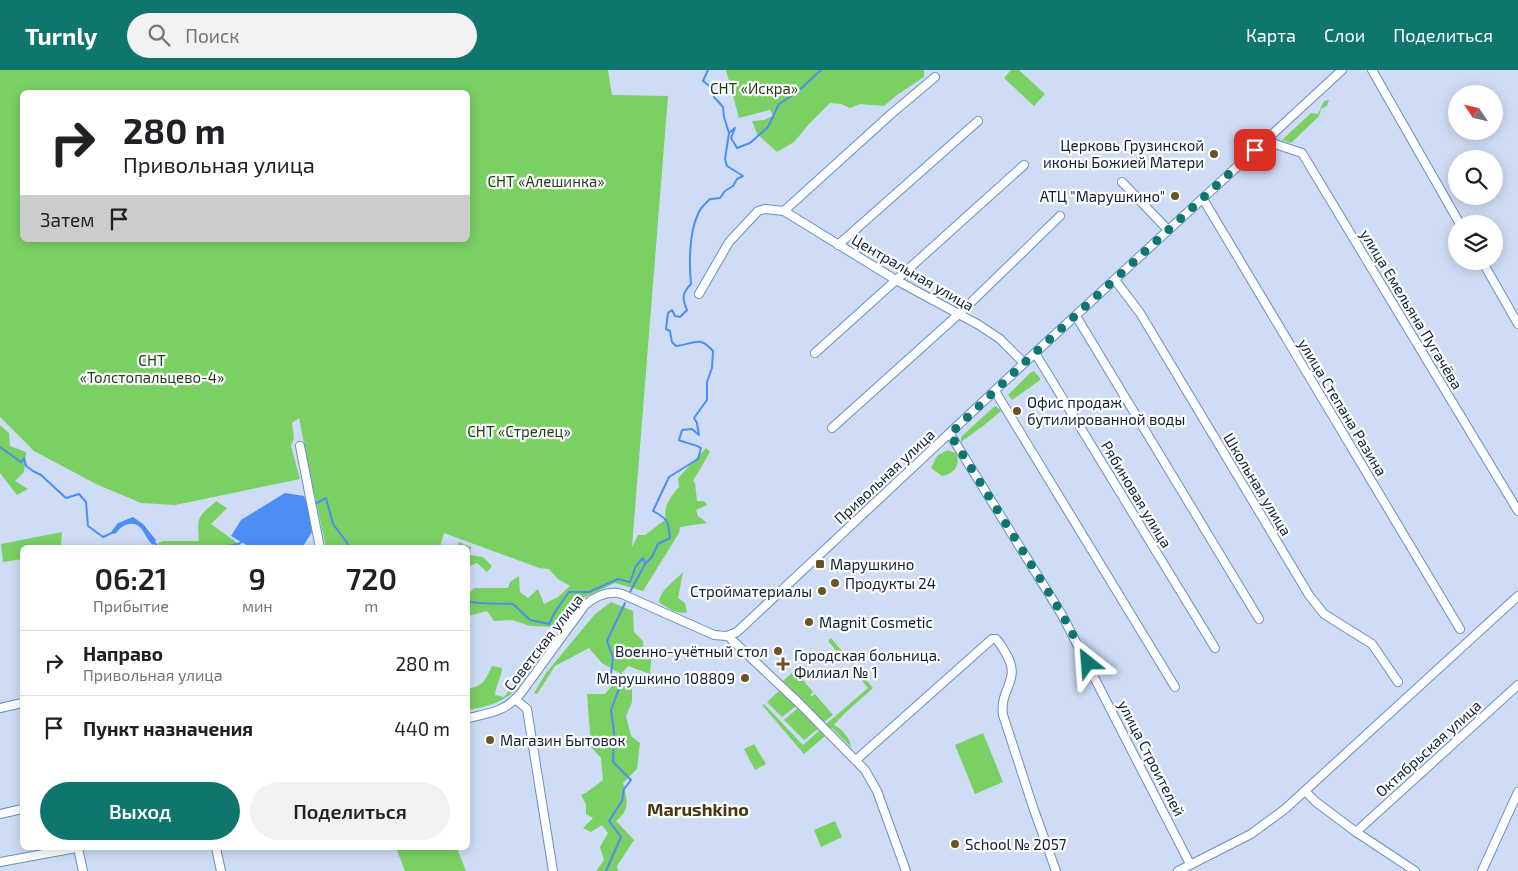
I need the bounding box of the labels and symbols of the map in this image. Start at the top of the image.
park label: СНТ «Искра» [710,79,798,97]
north arrow [1448,85,1502,140]
pin [1234,129,1276,171]
place label: Церковь Грузинской иконы Божией Матери [1043,136,1204,171]
marker: Церковь Грузинской иконы Божией Матери [1208,148,1220,160]
park label: СНТ «Алешинка» [488,172,605,190]
place label: АТЦ "Марушкино" [1040,187,1165,206]
marker: АТЦ "Марушкино" [1169,190,1181,202]
street label: улица Емельяна Пугачёва [1356,226,1467,393]
street label: Центральная улица [848,230,977,315]
street label: улица Степана Разина [1294,335,1391,479]
park label: СНТ «Толстопальцево-4» [80,351,224,386]
place label: Офис продаж бутилированной воды [1027,393,1185,429]
marker: Офис продаж бутилированной воды [1011,405,1023,417]
park label: СНТ «Стрелец» [467,422,571,440]
street label: Привольная улица [830,425,939,528]
street label: Школьная улица [1219,429,1296,539]
street label: Рябиновая улица [1097,437,1176,551]
place label: Марушкино [830,555,914,574]
marker: Марушкино [814,558,826,570]
place label: Продукты 24 [845,574,936,593]
marker: Продукты 24 [829,577,841,589]
place label: Стройматериалы [690,582,812,600]
marker: Стройматериалы [816,585,828,597]
street label: Советская улица [500,590,587,694]
place label: Magnit Cosmetic [819,613,933,631]
marker: Magnit Cosmetic [803,616,815,628]
position arrow [1061,636,1113,688]
place label: Военно-учётный стол [615,642,768,661]
marker: Военно-учётный стол [772,645,784,657]
place label: Городская больница. Филиал № 1 [794,646,940,681]
marker: Городская больница. Филиал № 1 [776,657,790,671]
place label: Марушкино 108809 [596,669,735,688]
marker: Марушкино 108809 [739,672,751,684]
street label: Октябрьская улица [1372,696,1485,801]
street label: улица Строителей [1114,697,1189,820]
place label: Магазин Бытовок [500,731,625,749]
marker: Магазин Бытовок [484,734,496,746]
district label: Marushkino [647,798,749,820]
place label: School № 2057 [965,835,1067,853]
marker: School № 2057 [949,838,961,850]

